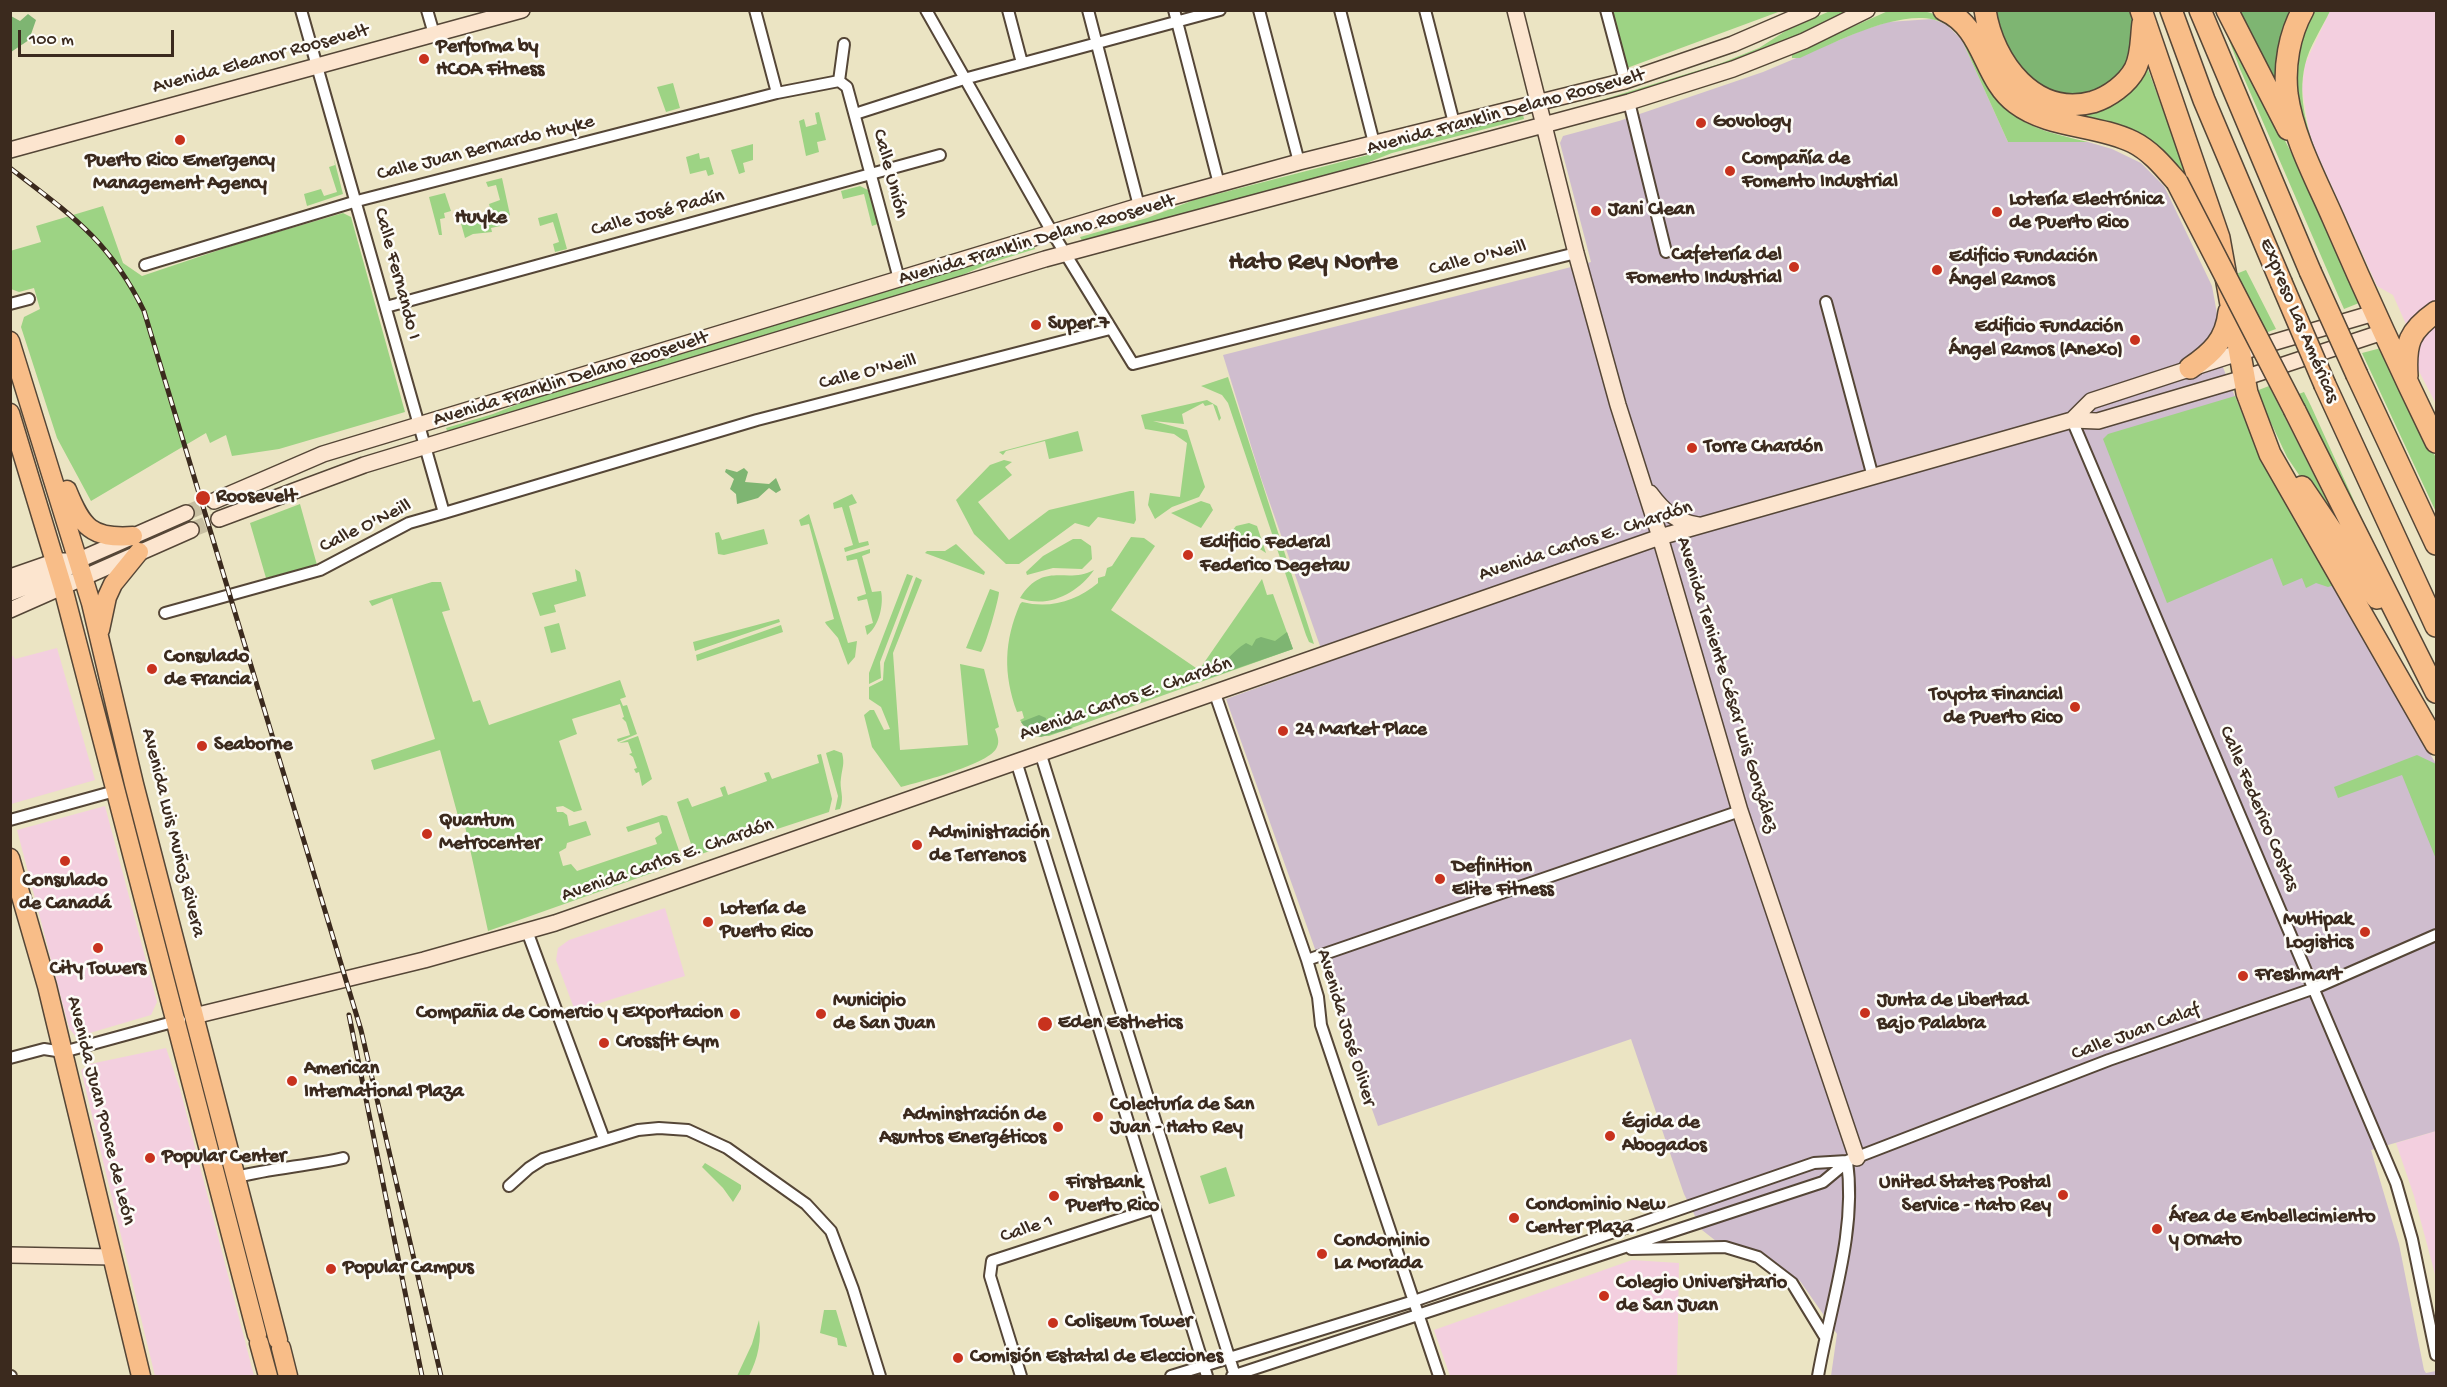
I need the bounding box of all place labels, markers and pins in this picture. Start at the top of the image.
place label: Performa by HCOA Fitness [436,36,544,83]
marker: Performa by HCOA Fitness [417,52,431,66]
place label: Govology [1713,111,1791,135]
marker: Govology [1694,116,1708,130]
marker: Puerto Rico Emergency Management Agency [173,133,187,147]
place label: Compañía de Fomento Industrial [1742,148,1898,195]
place label: Puerto Rico Emergency Management Agency [85,150,275,197]
marker: Compañía de Fomento Industrial [1723,164,1737,178]
place label: Lotería Electrónica de Puerto Rico [2009,189,2164,236]
place label: Jani Clean [1608,199,1694,223]
marker: Jani Clean [1589,204,1603,218]
marker: Lotería Electrónica de Puerto Rico [1990,205,2004,219]
place label: Cafetería del Fomento Industrial [1626,244,1782,291]
place label: Edificio Fundación Ángel Ramos [1949,246,2097,293]
marker: Cafetería del Fomento Industrial [1787,260,1801,274]
marker: Edificio Fundación Ángel Ramos [1930,263,1944,277]
place label: Super 7 [1048,313,1109,337]
place label: Edificio Fundación Ángel Ramos (Anexo) [1949,316,2123,363]
marker: Super 7 [1029,318,1043,332]
marker: Edificio Fundación Ángel Ramos (Anexo) [2128,333,2142,347]
place label: Torre Chardón [1704,436,1823,460]
marker: Torre Chardón [1685,441,1699,455]
place label: Roosevelt [216,486,297,510]
marker: Roosevelt [194,489,212,507]
place label: Edificio Federal Federico Degetau [1200,532,1350,579]
marker: Edificio Federal Federico Degetau [1181,548,1195,562]
place label: Consulado de Francia [164,646,251,693]
marker: Consulado de Francia [145,662,159,676]
place label: Toyota Financial de Puerto Rico [1929,684,2063,731]
marker: Toyota Financial de Puerto Rico [2068,700,2082,714]
place label: 24 Market Place [1295,719,1427,743]
marker: 24 Market Place [1276,724,1290,738]
place label: Seaborne [214,734,293,758]
marker: Seaborne [195,739,209,753]
place label: Quantum Metrocenter [439,810,541,857]
place label: Administración de Terrenos [929,822,1050,869]
marker: Quantum Metrocenter [420,827,434,841]
marker: Administración de Terrenos [910,838,924,852]
marker: Consulado de Canadá [58,854,72,868]
place label: Definition Elite Fitness [1452,856,1554,903]
place label: Consulado de Canadá [19,870,111,917]
marker: Definition Elite Fitness [1433,872,1447,886]
place label: Lotería de Puerto Rico [720,898,813,945]
place label: Multipak Logistics [2283,909,2353,956]
marker: Lotería de Puerto Rico [701,915,715,929]
marker: Multipak Logistics [2358,925,2372,939]
marker: City Towers [91,941,105,955]
place label: City Towers [50,958,146,982]
place label: Freshmart [2255,964,2341,988]
marker: Freshmart [2236,969,2250,983]
place label: Municipio de San Juan [833,990,935,1037]
place label: Junta de Libertad Bajo Palabra [1877,990,2028,1037]
place label: Compañia de Comercio y Exportacion [416,1002,723,1026]
marker: Junta de Libertad Bajo Palabra [1858,1006,1872,1020]
marker: Compañia de Comercio y Exportacion [728,1007,742,1021]
marker: Municipio de San Juan [814,1007,828,1021]
place label: Eden Esthetics [1058,1012,1182,1036]
marker: Eden Esthetics [1036,1015,1054,1033]
place label: Crossfit Gym [616,1031,719,1055]
marker: Crossfit Gym [597,1036,611,1050]
place label: American International Plaza [304,1058,464,1105]
marker: American International Plaza [285,1074,299,1088]
place label: Colecturía de San Juan - Hato Rey [1110,1094,1254,1141]
place label: Adminstración de Asuntos Energéticos [879,1104,1046,1151]
marker: Colecturía de San Juan - Hato Rey [1091,1110,1105,1124]
place label: Égida de Abogados [1622,1112,1707,1159]
marker: Adminstración de Asuntos Energéticos [1051,1120,1065,1134]
marker: Égida de Abogados [1603,1129,1617,1143]
place label: Popular Center [162,1146,286,1170]
marker: Popular Center [143,1151,157,1165]
place label: FirstBank Puerto Rico [1066,1172,1159,1219]
place label: United States Postal Service - Hato Rey [1879,1172,2051,1219]
marker: United States Postal Service - Hato Rey [2056,1188,2070,1202]
marker: FirstBank Puerto Rico [1047,1189,1061,1203]
place label: Condominio New Center Plaza [1526,1194,1665,1241]
place label: Área de Embellecimiento y Ornato [2169,1206,2376,1253]
marker: Condominio New Center Plaza [1507,1211,1521,1225]
marker: Área de Embellecimiento y Ornato [2150,1222,2164,1236]
place label: Condominio La Morada [1334,1230,1430,1277]
marker: Condominio La Morada [1315,1247,1329,1261]
place label: Popular Campus [343,1257,474,1281]
marker: Popular Campus [324,1262,338,1276]
place label: Colegio Universitario de San Juan [1616,1272,1787,1319]
marker: Colegio Universitario de San Juan [1597,1289,1611,1303]
place label: Coliseum Tower [1065,1311,1192,1335]
marker: Coliseum Tower [1046,1316,1060,1330]
place label: Comisión Estatal de Elecciones [970,1346,1223,1370]
marker: Comisión Estatal de Elecciones [951,1351,965,1365]

